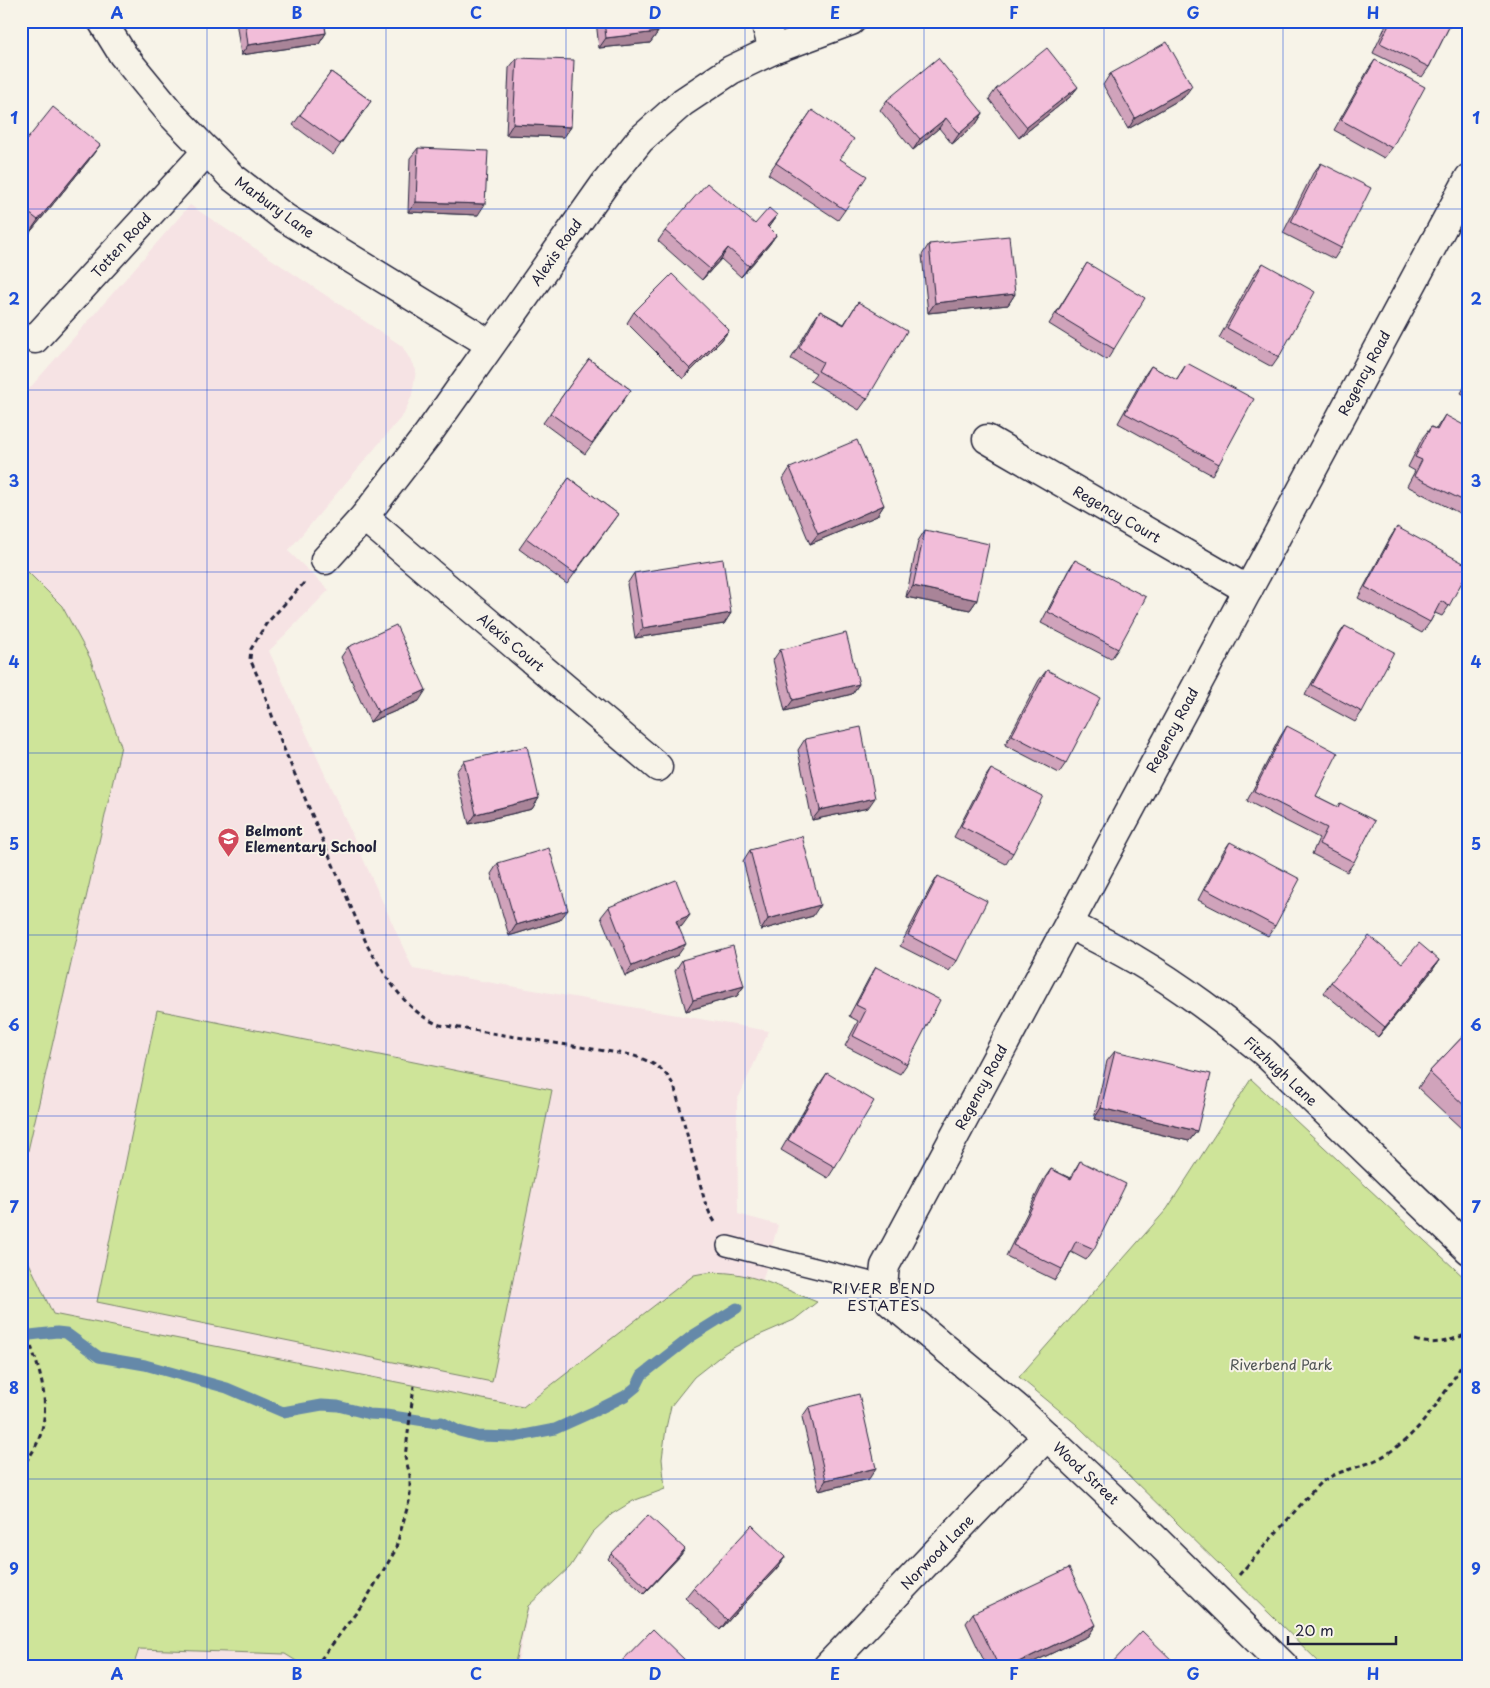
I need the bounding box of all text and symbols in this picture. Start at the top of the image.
text: A [111,0,124,24]
text: B [292,0,303,24]
text: C [470,0,482,24]
text: D [649,0,661,24]
text: E [830,0,840,24]
text: F [1009,0,1019,24]
text: G [1186,0,1200,24]
text: H [1367,0,1379,24]
text: 1 [10,105,18,129]
text: 1 [1472,105,1480,129]
street label: Marbury Lane [231,171,319,243]
street label: Totten Road [86,208,156,282]
street label: Alexis Road [525,214,587,290]
text: 2 [8,286,20,310]
text: 2 [1470,286,1482,310]
street label: Regency Road [1333,327,1395,419]
text: 3 [9,468,19,492]
text: 3 [1471,468,1481,492]
street label: Regency Court [1069,480,1165,548]
street label: Alexis Court [473,608,549,676]
text: 4 [9,649,20,673]
text: 4 [1471,649,1482,673]
street label: Regency Road [1141,684,1203,776]
place label: Belmont Elementary School [245,820,377,857]
school or university icon: Belmont Elementary School [217,826,241,857]
text: 5 [9,831,19,855]
text: 5 [1471,831,1481,855]
text: 6 [8,1012,20,1036]
text: 6 [1470,1012,1482,1036]
street label: Fitzhugh Lane [1240,1031,1323,1111]
street label: Regency Road [950,1041,1012,1133]
text: 7 [9,1194,19,1218]
text: 7 [1471,1194,1481,1218]
district label: RIVER BEND ESTATES [832,1276,936,1316]
park label: Riverbend Park [1230,1354,1333,1375]
text: 8 [9,1375,19,1399]
text: 8 [1471,1375,1481,1399]
street label: Wood Street [1048,1437,1124,1509]
street label: Norwood Lane [896,1510,978,1594]
text: 9 [9,1556,19,1580]
text: 9 [1471,1556,1481,1580]
scale bar [1288,1613,1395,1645]
text: 20 m [1295,1618,1334,1641]
text: A [111,1661,124,1685]
text: B [292,1661,303,1685]
text: C [470,1661,482,1685]
text: D [649,1661,661,1685]
text: E [830,1661,840,1685]
text: F [1009,1661,1019,1685]
text: G [1186,1661,1200,1685]
text: H [1367,1661,1379,1685]

